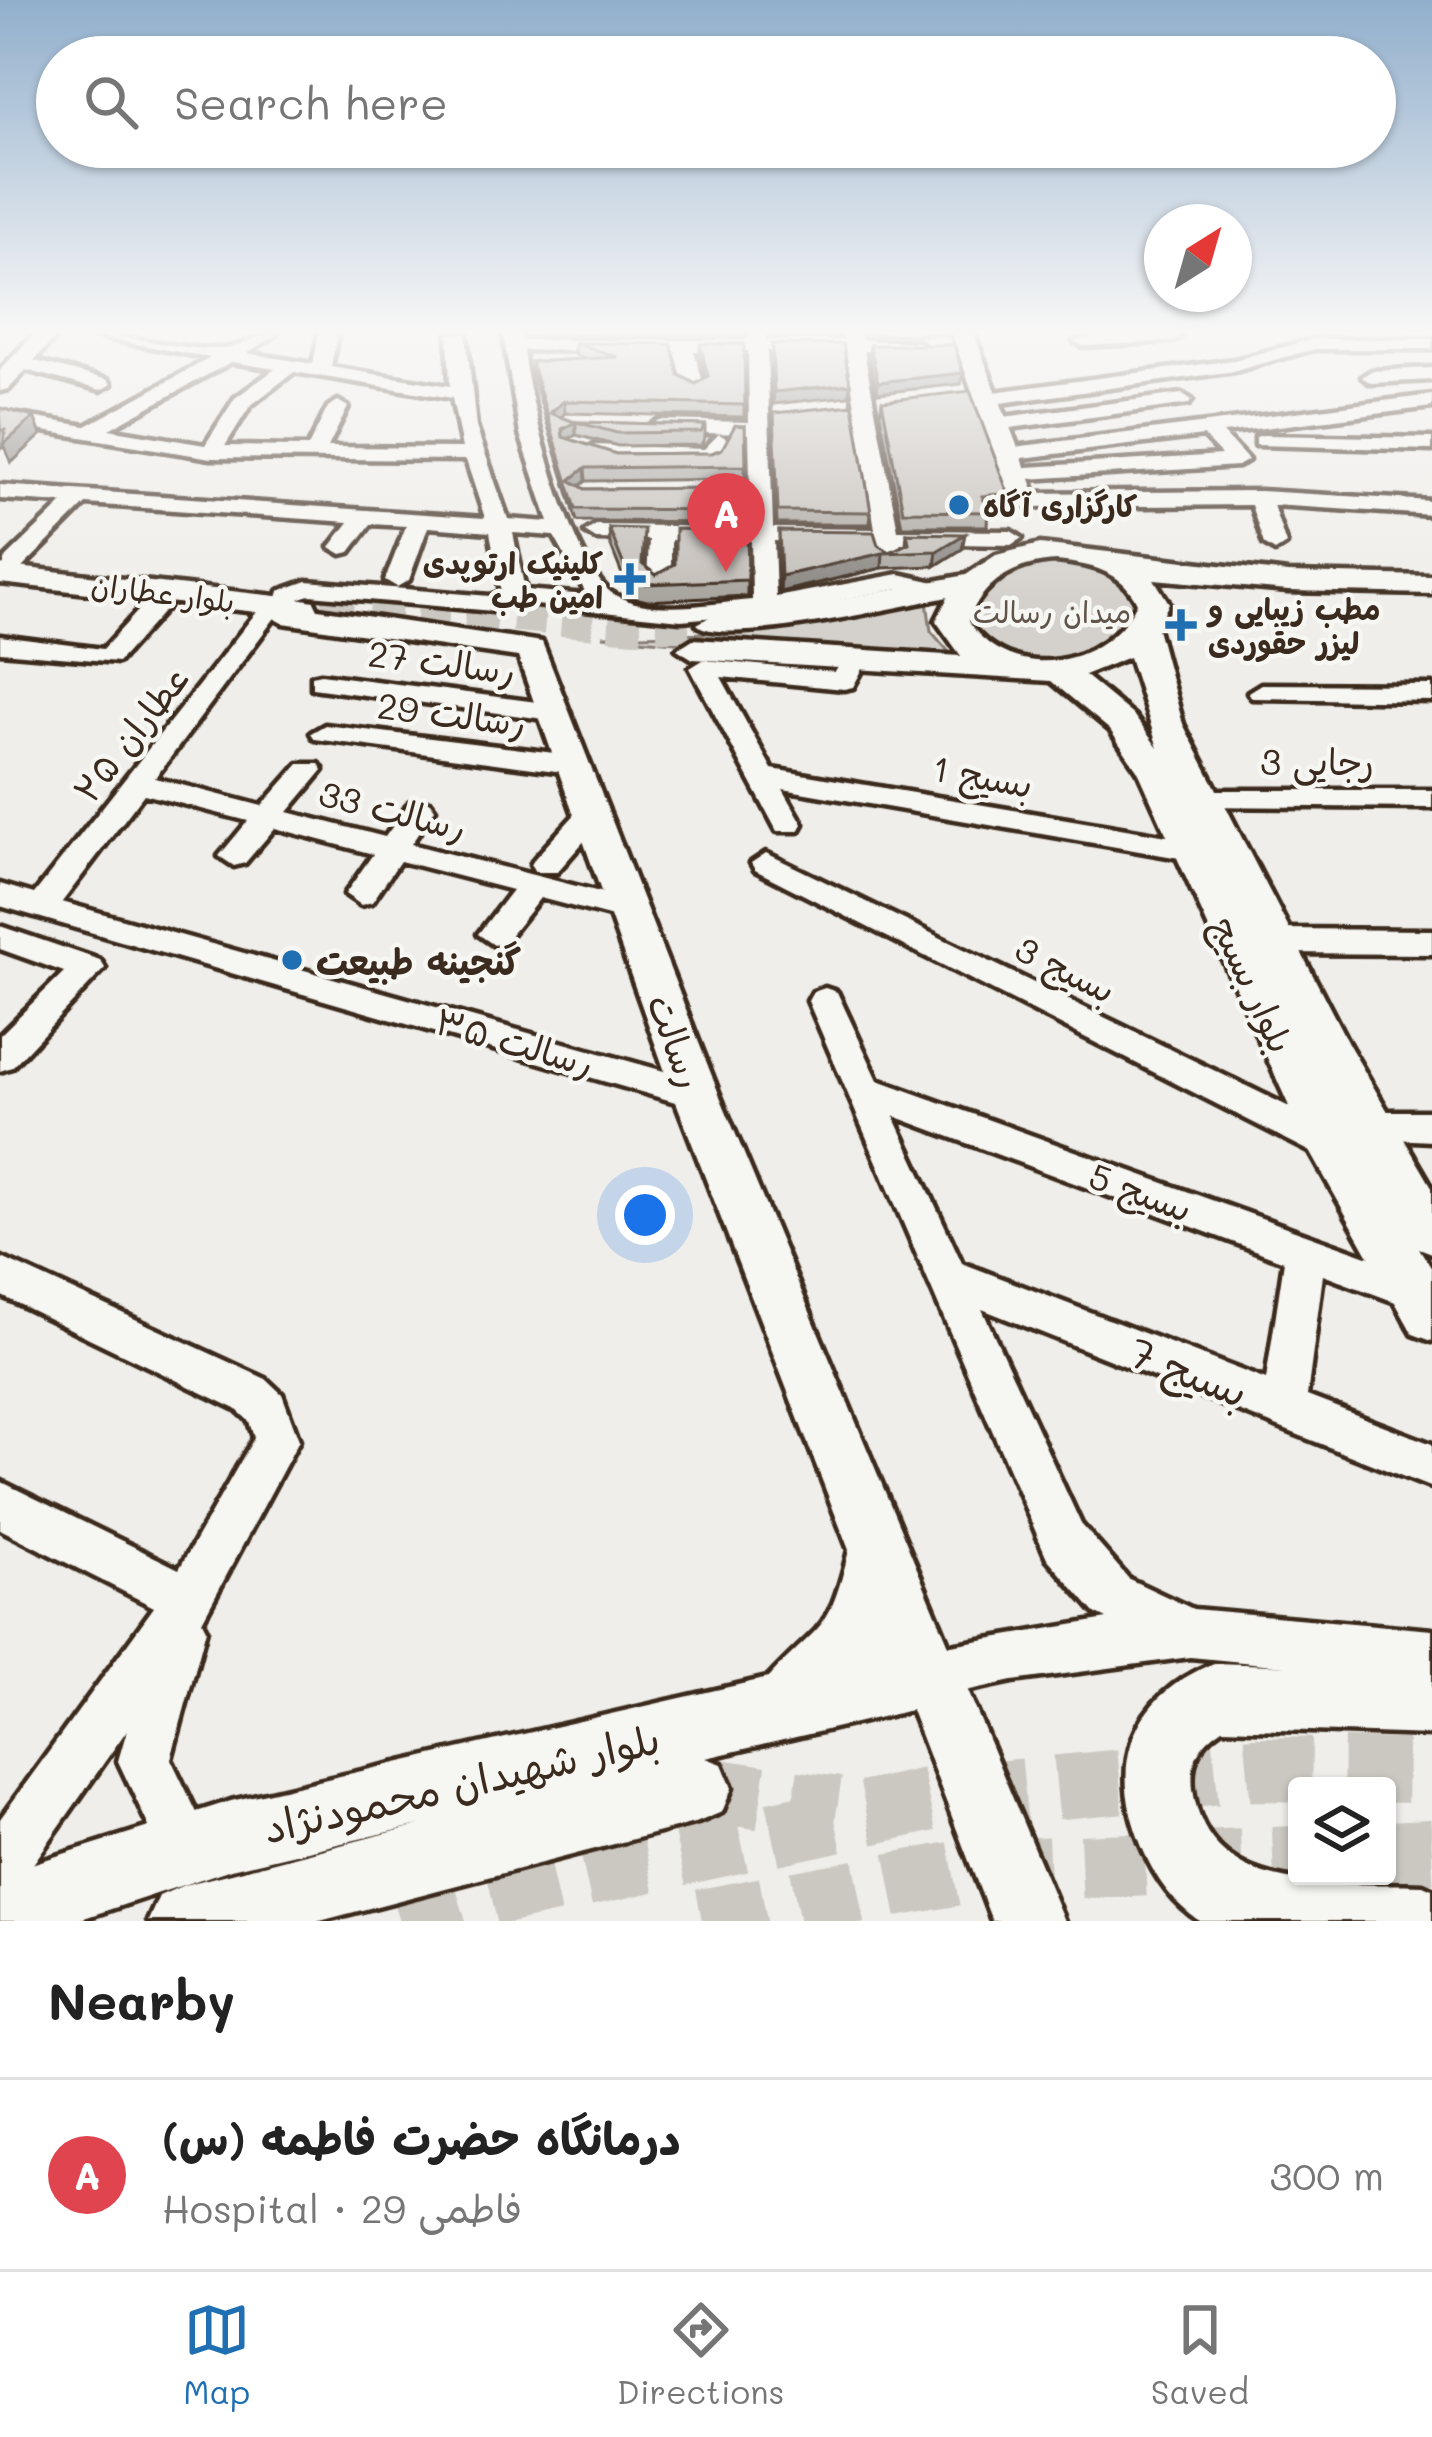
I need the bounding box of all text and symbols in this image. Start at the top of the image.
search box [36,36,1396,168]
icon: search [78,69,144,135]
text: Search here [174,73,448,131]
north arrow [1144,204,1252,312]
pin: A [687,473,765,572]
place label: کارگزاری آگاه [983,485,1138,525]
marker: کارگزاری آگاه [946,492,972,518]
place label: کلینیک ارتوپدی امین طب [423,542,604,616]
street label: بلوار عطاران [89,563,237,621]
marker: کلینیک ارتوپدی امین طب [614,563,646,595]
place label: مطب زیبایی و لیزر حقوردی [1206,588,1381,663]
park label: میدان رسالت [973,591,1131,631]
marker: مطب زیبایی و لیزر حقوردی [1165,609,1197,641]
street label: رسالت 27 [366,629,518,693]
street label: عطاران ۲۵ [62,655,198,811]
street label: رسالت 29 [375,681,529,745]
street label: رجایی 3 [1260,737,1374,786]
street label: بسیج 1 [929,743,1037,810]
street label: رسالت 33 [314,768,472,850]
street label: بلوار بسیج [1199,908,1306,1061]
street label: بسیج 3 [1007,924,1124,1015]
place label: گنجینه طبیعت [316,937,521,985]
marker: گنجینه طبیعت [279,947,305,973]
street label: رسالت [638,988,716,1094]
street label: رسالت ۳۵ [430,996,600,1086]
street label: بسیج 5 [1082,1151,1199,1234]
your location [615,1185,675,1245]
street label: بسیج 7 [1121,1323,1256,1421]
street label: بلوار شهیدان محمودنژاد [257,1710,665,1854]
map controls [1288,1777,1396,1885]
button: layers [1288,1777,1396,1885]
text: Nearby [48,1966,235,2033]
text: درمانگاه حضرت فاطمه (س) [162,2108,681,2166]
text: A [73,2149,101,2200]
text: 300 m [1269,2149,1384,2200]
text: Hospital · فاطمی 29 [162,2182,522,2233]
tab: Map [183,2297,250,2412]
tab: Directions [617,2297,784,2412]
tab: Saved [1151,2297,1249,2412]

